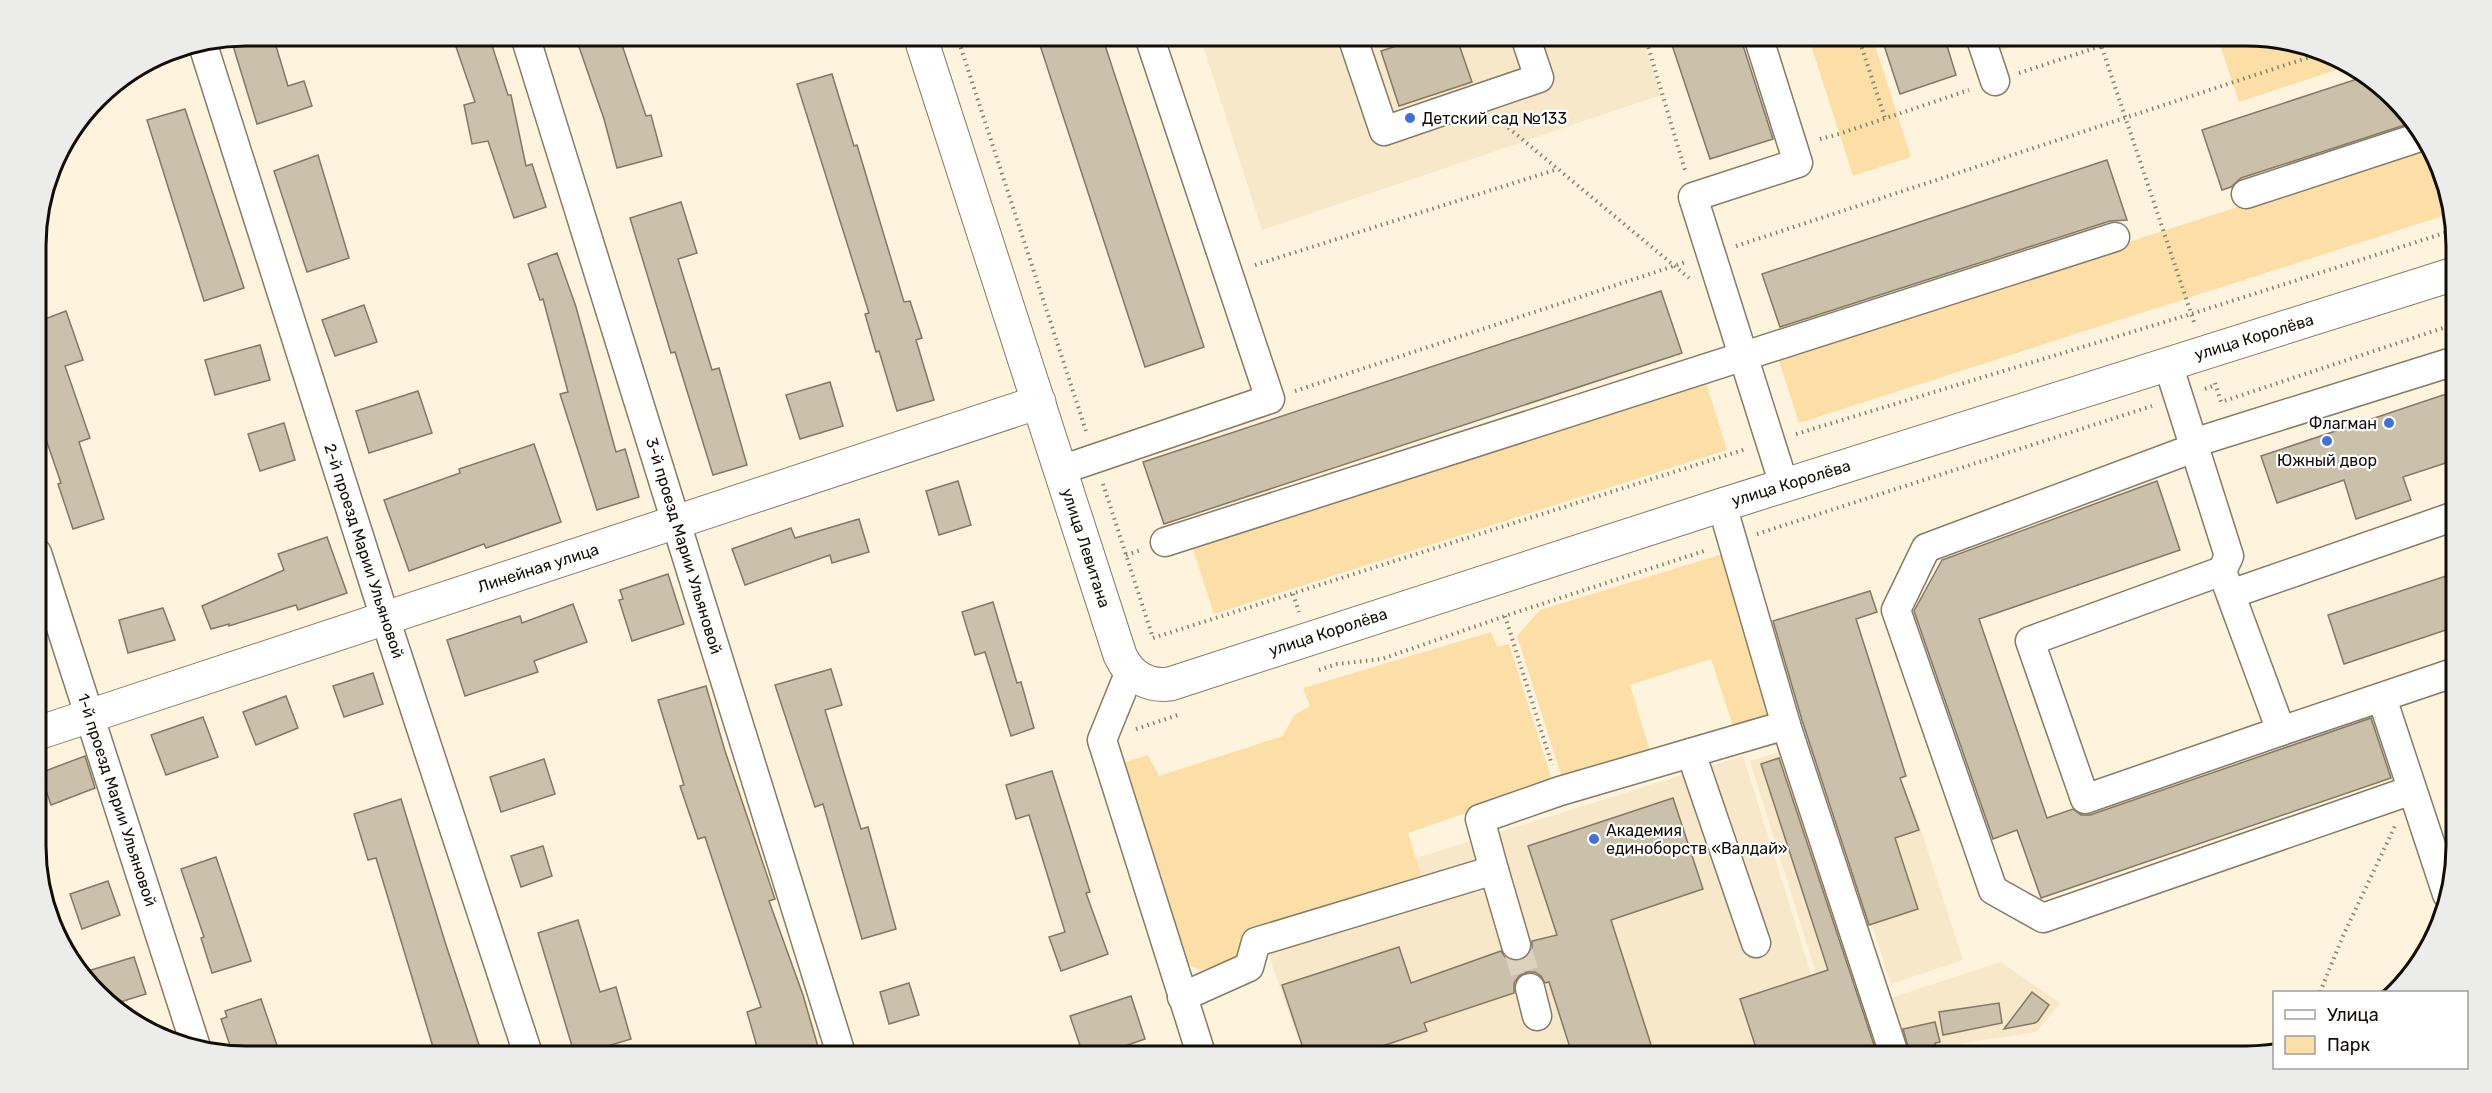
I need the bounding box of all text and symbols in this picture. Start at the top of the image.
place label: Детский сад №133 [1422,109,1567,128]
marker: Детский сад №133 [1403,111,1417,125]
street label: улица Королёва [2192,310,2316,364]
place label: Флагман [2309,414,2377,433]
marker: Флагман [2382,416,2396,430]
marker: Южный двор [2320,434,2334,448]
street label: 3-й проезд Марии Ульяновой [642,435,726,657]
street label: 2-й проезд Марии Ульяновой [320,441,408,661]
place label: Южный двор [2277,451,2377,470]
street label: улица Королёва [1729,456,1853,510]
street label: улица Левитана [1058,486,1114,610]
street label: Линейная улица [475,539,601,597]
street label: улица Королёва [1266,604,1390,660]
street label: 1-й проезд Марии Ульяновой [74,691,160,909]
place label: Академия единоборств «Валдай» [1606,821,1788,858]
marker: Академия единоборств «Валдай» [1587,832,1601,846]
legend [2273,991,2468,1069]
text: Улица [2327,1004,2379,1026]
text: Парк [2327,1034,2371,1056]

